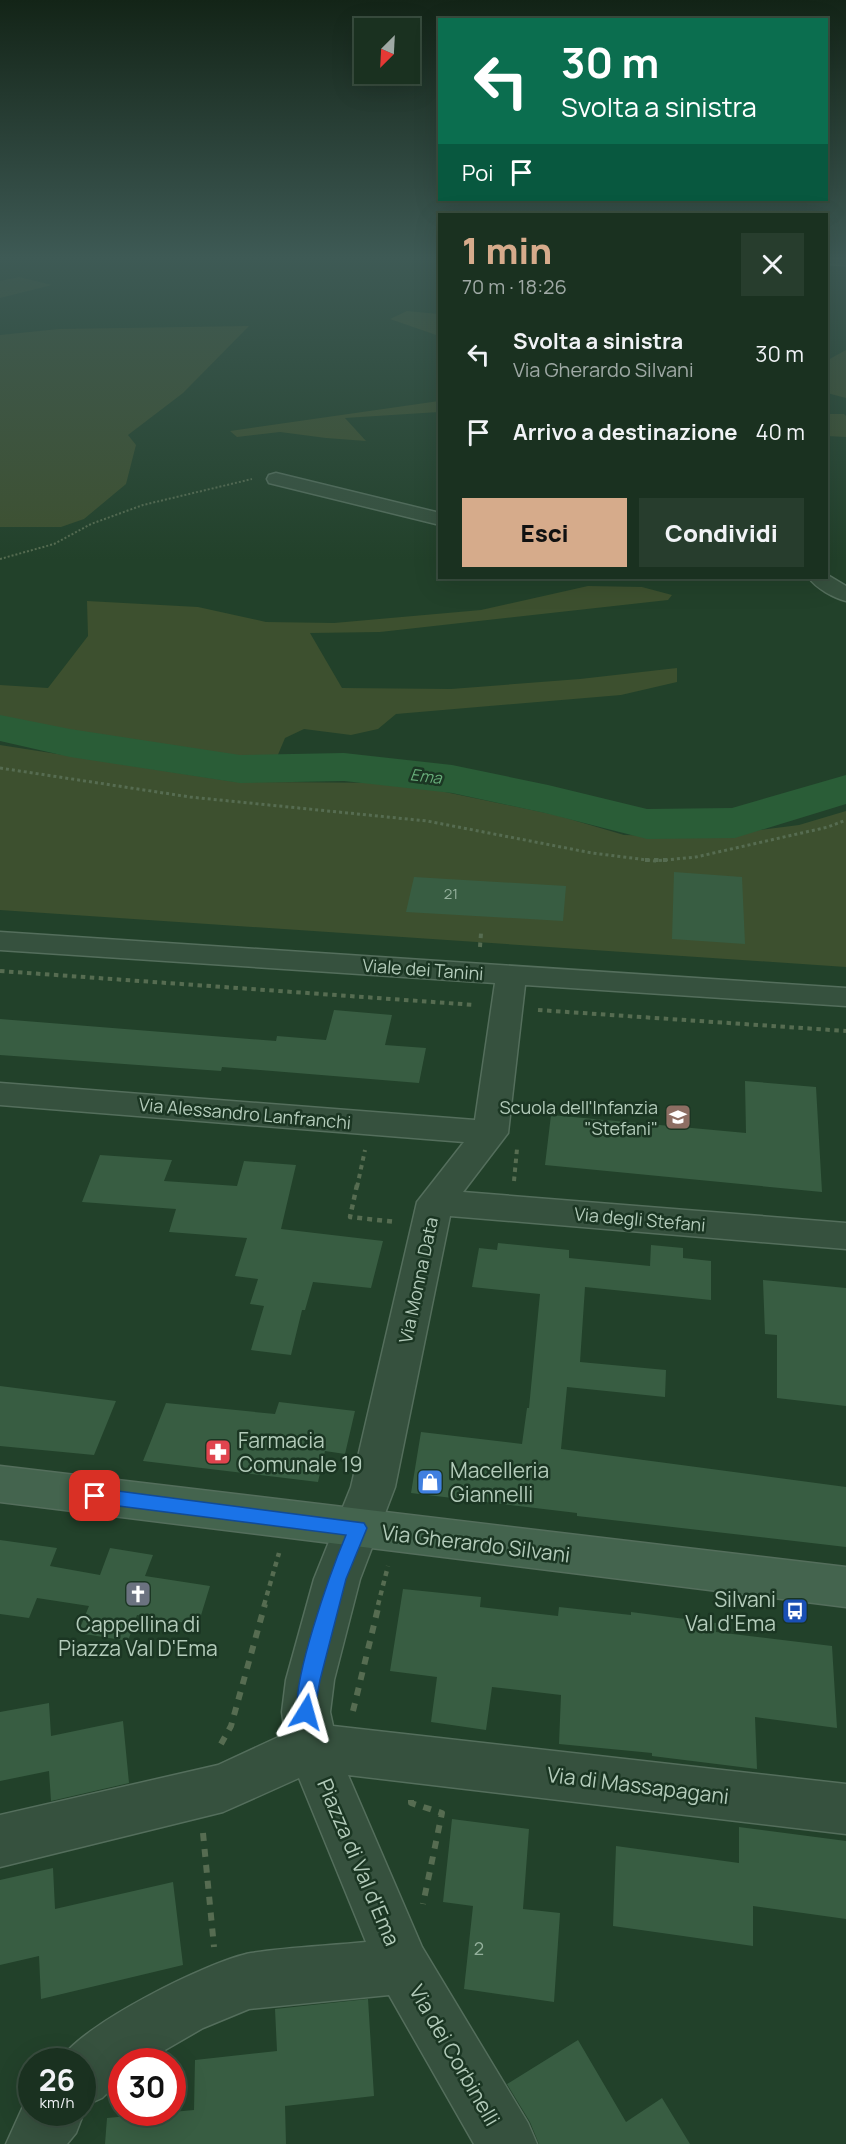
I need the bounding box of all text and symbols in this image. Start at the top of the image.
north arrow [354,18,420,84]
map controls [354,18,420,84]
text: 30 m [561,33,659,91]
icon: left [462,42,540,120]
text: Svolta a sinistra [561,88,757,125]
icon: arrive [505,156,538,189]
text: Poi [462,158,493,188]
text: 1 min [462,226,552,275]
button: close [741,233,804,296]
text: 70 m · 18:26 [462,273,567,300]
text: Svolta a sinistra [513,326,683,356]
icon: left [462,338,495,371]
text: 30 m [755,339,804,369]
text: Via Gherardo Silvani [513,356,694,383]
icon: arrive [462,416,495,449]
text: Arrivo a destinazione [513,417,737,447]
text: 40 m [755,417,805,447]
button: Esci [462,498,627,567]
button: Condividi [639,498,804,567]
water label: Ema [409,763,444,789]
house number: 21 [444,883,458,904]
street label: Viale dei Tanini [362,953,484,985]
street label: Via Alessandro Lanfranchi [138,1092,352,1134]
place label: Scuola dell'Infanzia "Stefani" [499,1095,658,1140]
school or university icon: Scuola dell'Infanzia "Stefani" [663,1102,693,1132]
street label: Via degli Stefani [573,1201,707,1237]
street label: Via Monna Data [393,1215,443,1345]
place label: Farmacia Comunale 19 [238,1426,362,1478]
pharmacy icon: Farmacia Comunale 19 [203,1437,233,1467]
place label: Macelleria Giannelli [450,1456,549,1508]
shop icon: Macelleria Giannelli [415,1467,445,1497]
pin [69,1470,120,1521]
icon: arrive [78,1479,111,1512]
street label: Via Gherardo Silvani [380,1518,572,1568]
church icon: Cappellina di Piazza Val D'Ema [123,1579,153,1609]
place label: Silvani Val d'Ema [685,1585,776,1637]
bus stop icon: Silvani Val d'Ema [780,1596,810,1626]
place label: Cappellina di Piazza Val D'Ema [58,1610,218,1662]
position arrow [274,1680,338,1744]
street label: Via di Massapagani [545,1760,731,1810]
street label: Piazza di Val d'Ema [311,1774,407,1950]
house number: 2 [474,1936,484,1960]
street label: Via dei Corbinelli [403,1979,507,2131]
speed limit sign: 30 [108,2048,186,2126]
text: 26 [39,2059,75,2100]
text: km/h [40,2092,74,2113]

